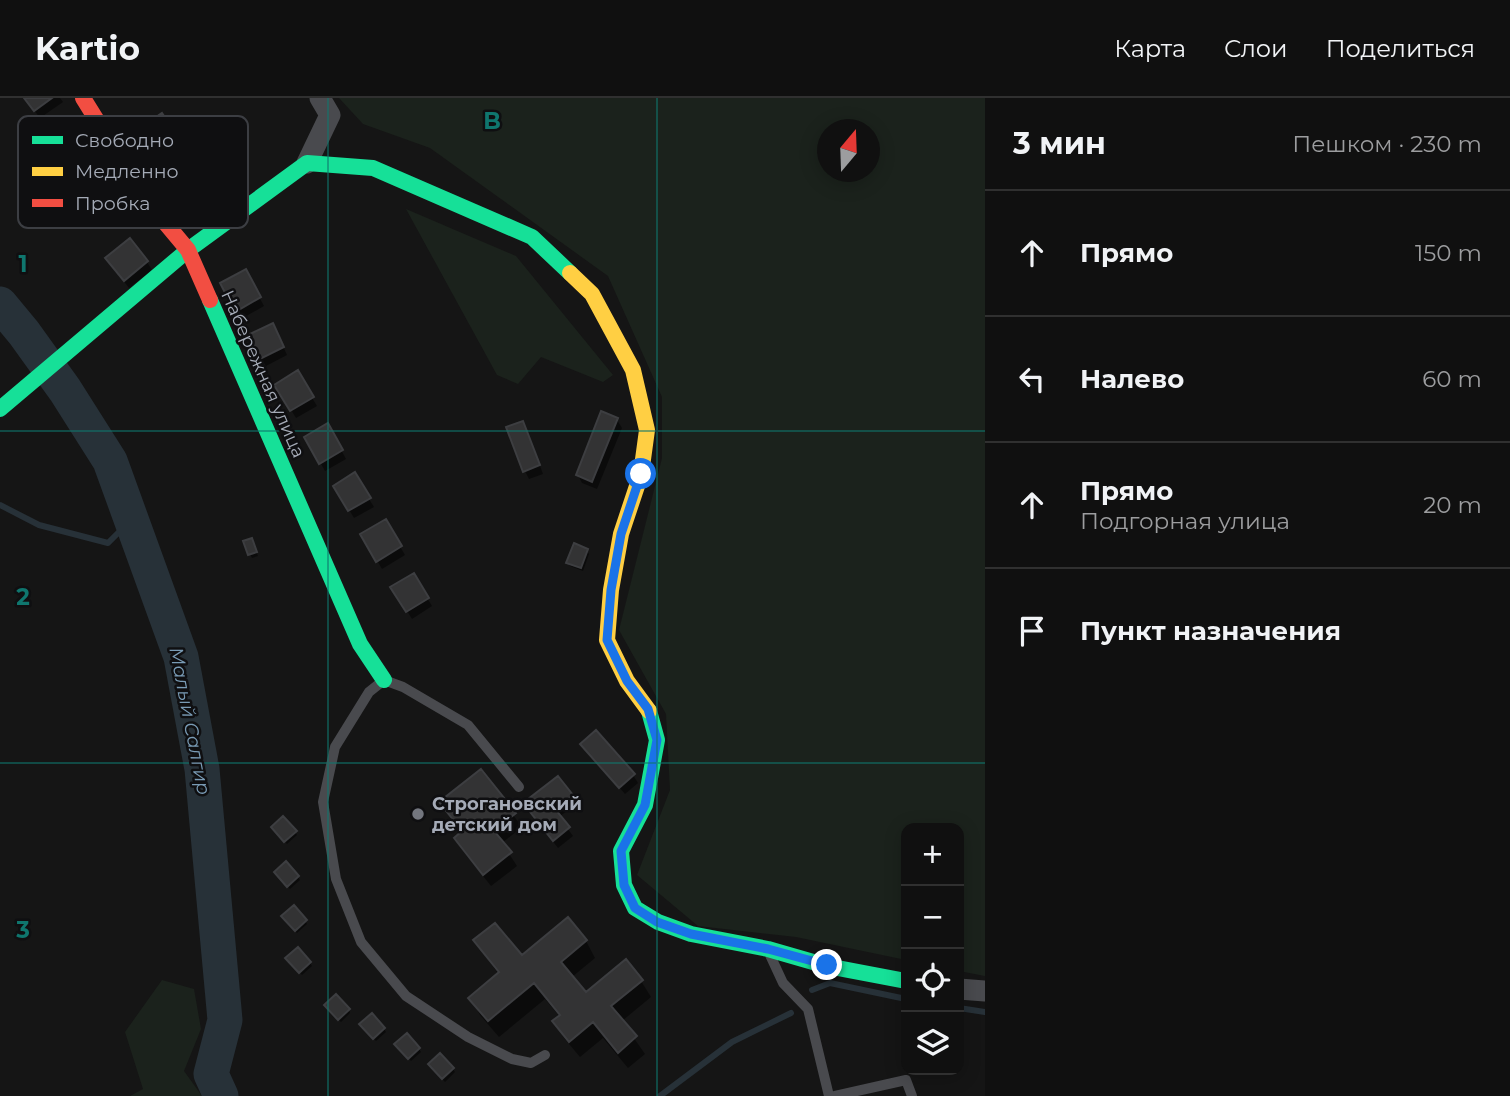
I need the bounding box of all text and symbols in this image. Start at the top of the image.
text: Kartio [35,28,140,68]
text: Карта [1114,34,1186,63]
text: Слои [1224,34,1288,63]
text: Поделиться [1326,34,1475,63]
text: B [483,107,501,135]
legend [18,116,248,228]
north arrow [817,119,880,182]
text: 3 мин [1013,125,1106,162]
text: Свободно [75,129,174,152]
text: Пешком · 230 m [1292,130,1482,158]
text: Медленно [75,160,179,183]
text: Пробка [75,192,150,215]
icon: ahead [1013,234,1051,272]
text: Прямо [1080,237,1173,269]
text: 150 m [1415,239,1482,267]
text: 1 [18,250,28,278]
street label: Набережная улица [216,287,310,461]
icon: left [1013,360,1051,398]
text: Налево [1080,363,1184,395]
text: 60 m [1422,365,1482,393]
route start [625,458,656,489]
text: Прямо [1080,475,1173,507]
icon: ahead [1013,486,1051,524]
text: 20 m [1423,491,1482,519]
text: Подгорная улица [1080,507,1290,535]
text: 2 [16,583,30,611]
icon: arrive [1013,612,1051,650]
text: Пункт назначения [1080,615,1341,647]
water label: Малый Салгир [164,645,216,797]
place label: Строгановский детский дом [432,793,582,836]
marker: Строгановский детский дом [410,806,426,822]
map controls [901,823,964,1075]
button: + [901,823,964,886]
button: − [901,886,964,949]
text: 3 [15,916,30,944]
route end [811,949,842,980]
button: locate [901,949,964,1012]
button: layers [901,1012,964,1075]

